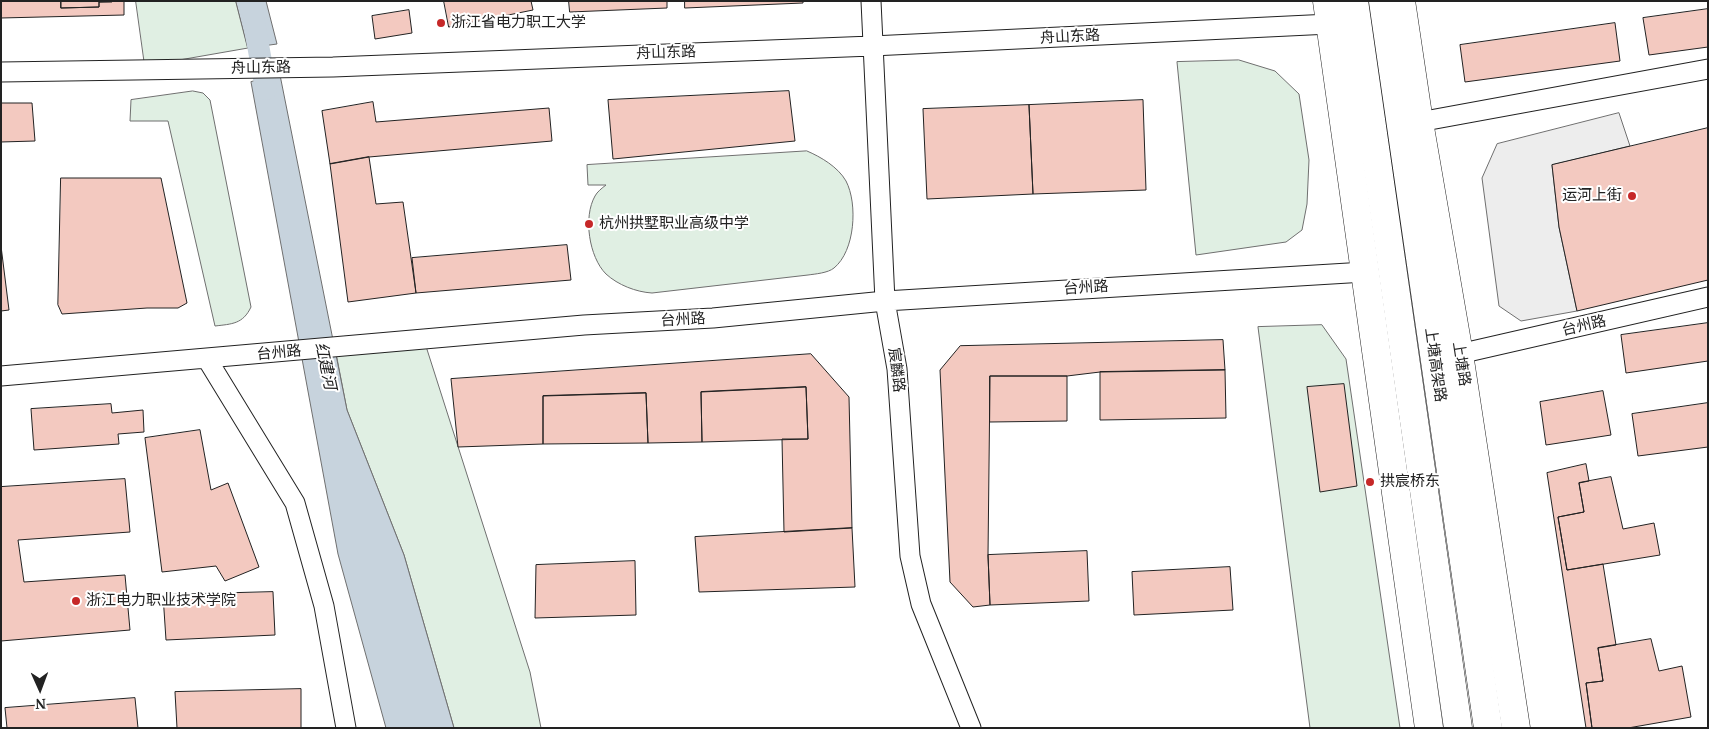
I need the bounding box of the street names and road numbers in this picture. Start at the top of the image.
street label: 舟山东路 [1040,26,1100,48]
street label: 舟山东路 [636,43,696,63]
street label: 舟山东路 [231,58,291,78]
street label: 台州路 [1063,277,1109,299]
street label: 台州路 [660,310,706,330]
street label: 台州路 [1560,312,1608,340]
street label: 上塘高架路 [1421,327,1449,403]
street label: 上塘路 [1449,340,1473,388]
street label: 台州路 [256,342,302,364]
street label: 宸麟路 [884,347,908,393]

